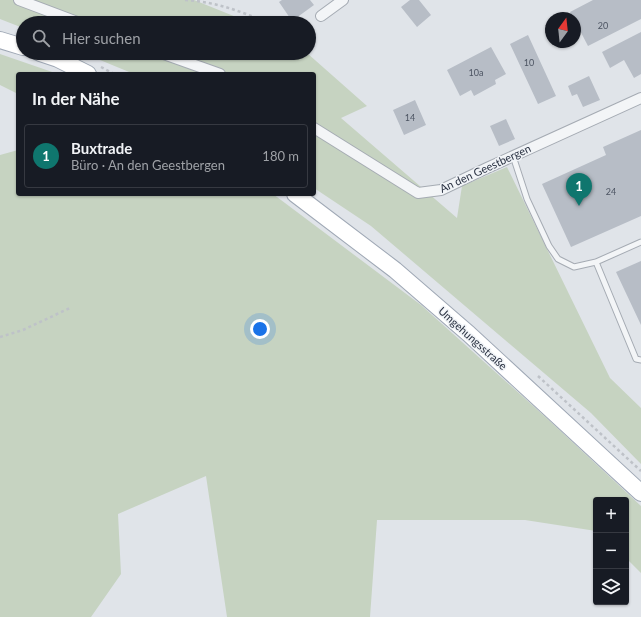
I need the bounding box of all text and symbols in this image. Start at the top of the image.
north arrow [545,12,581,48]
search box [16,16,316,60]
house number: 20 [598,20,608,31]
icon: search [30,27,52,49]
text: Hier suchen [62,29,141,47]
house number: 10 [524,57,534,68]
house number: 10a [469,67,483,78]
text: In der Nähe [32,88,120,109]
house number: 14 [405,112,415,123]
text: Buxtrade [71,139,132,157]
street label: An den Geestbergen [437,141,533,195]
text: 1 [42,148,50,164]
text: 180 m [262,148,299,164]
text: Büro · An den Geestbergen [71,157,225,173]
pin: 1 [566,173,592,206]
house number: 24 [606,186,616,197]
street label: Umgehungsstraße [436,304,510,372]
your location [250,319,270,339]
map controls [593,497,629,605]
button: + [593,497,629,533]
button: − [593,533,629,569]
button: layers [593,569,629,605]

